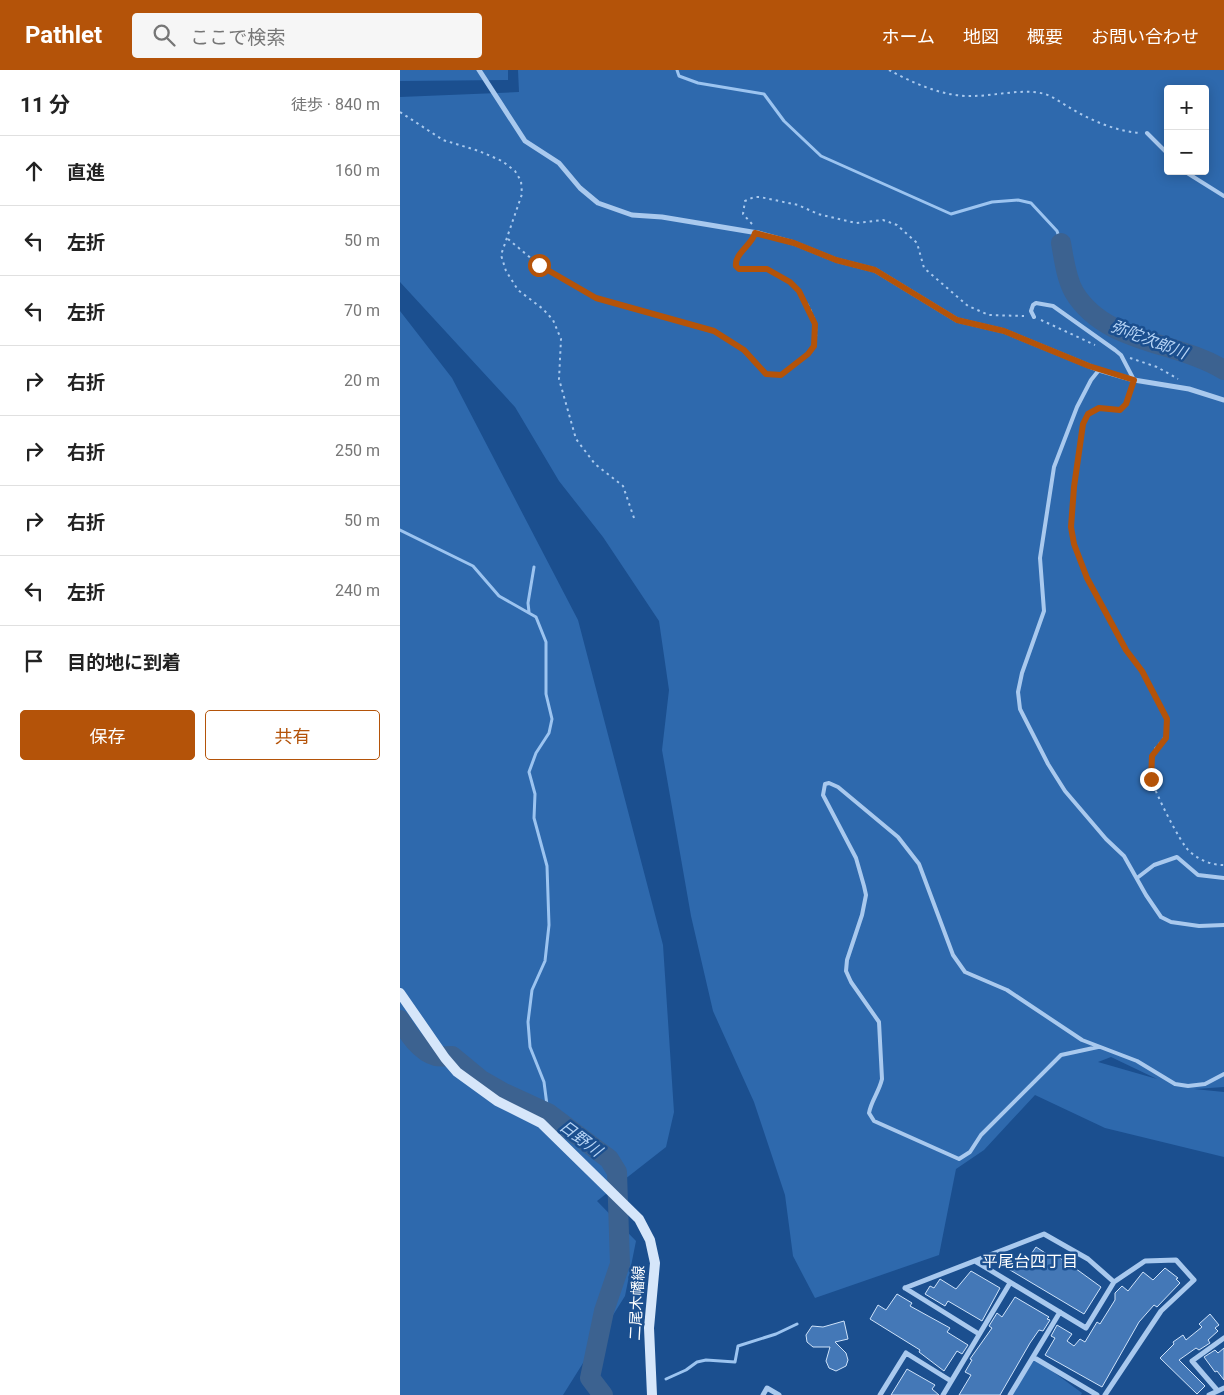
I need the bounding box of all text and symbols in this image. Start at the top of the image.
search box [132,13,482,58]
text: Pathlet [25,21,102,49]
icon: search [150,21,178,49]
text: ここで検索 [190,26,285,49]
text: ホーム [882,26,935,47]
text: 地図 [963,26,999,47]
text: 概要 [1027,26,1063,47]
text: お問い合わせ [1091,26,1199,47]
map controls [1164,85,1209,175]
button: + [1164,85,1209,130]
text: 11 分 [20,93,70,117]
text: 徒歩 · 840 m [291,95,380,114]
button: − [1164,130,1209,175]
icon: ahead [20,157,48,185]
text: 直進 [67,161,105,184]
text: 160 m [335,161,380,180]
icon: left [20,227,48,255]
text: 左折 [67,231,105,254]
text: 50 m [344,231,380,250]
route start [528,254,551,277]
icon: left [20,297,48,325]
text: 左折 [67,301,105,324]
text: 70 m [344,301,380,320]
water label: 弥陀次郎川 [1108,316,1191,363]
icon: right [20,367,48,395]
text: 右折 [67,371,105,394]
text: 20 m [344,371,380,390]
icon: right [20,437,48,465]
text: 右折 [67,441,105,464]
text: 250 m [335,441,380,460]
icon: right [20,507,48,535]
text: 右折 [67,511,105,534]
text: 50 m [344,511,380,530]
icon: left [20,577,48,605]
text: 左折 [67,581,105,604]
text: 240 m [335,581,380,600]
icon: arrive [20,647,48,675]
text: 目的地に到着 [67,651,181,674]
button: 保存 [20,710,195,760]
button: 共有 [205,710,380,760]
route end [1140,768,1163,791]
water label: 日野川 [556,1116,607,1162]
district label: 平尾台四丁目 [982,1252,1078,1271]
street label: 二尾木幡線 [626,1265,648,1341]

